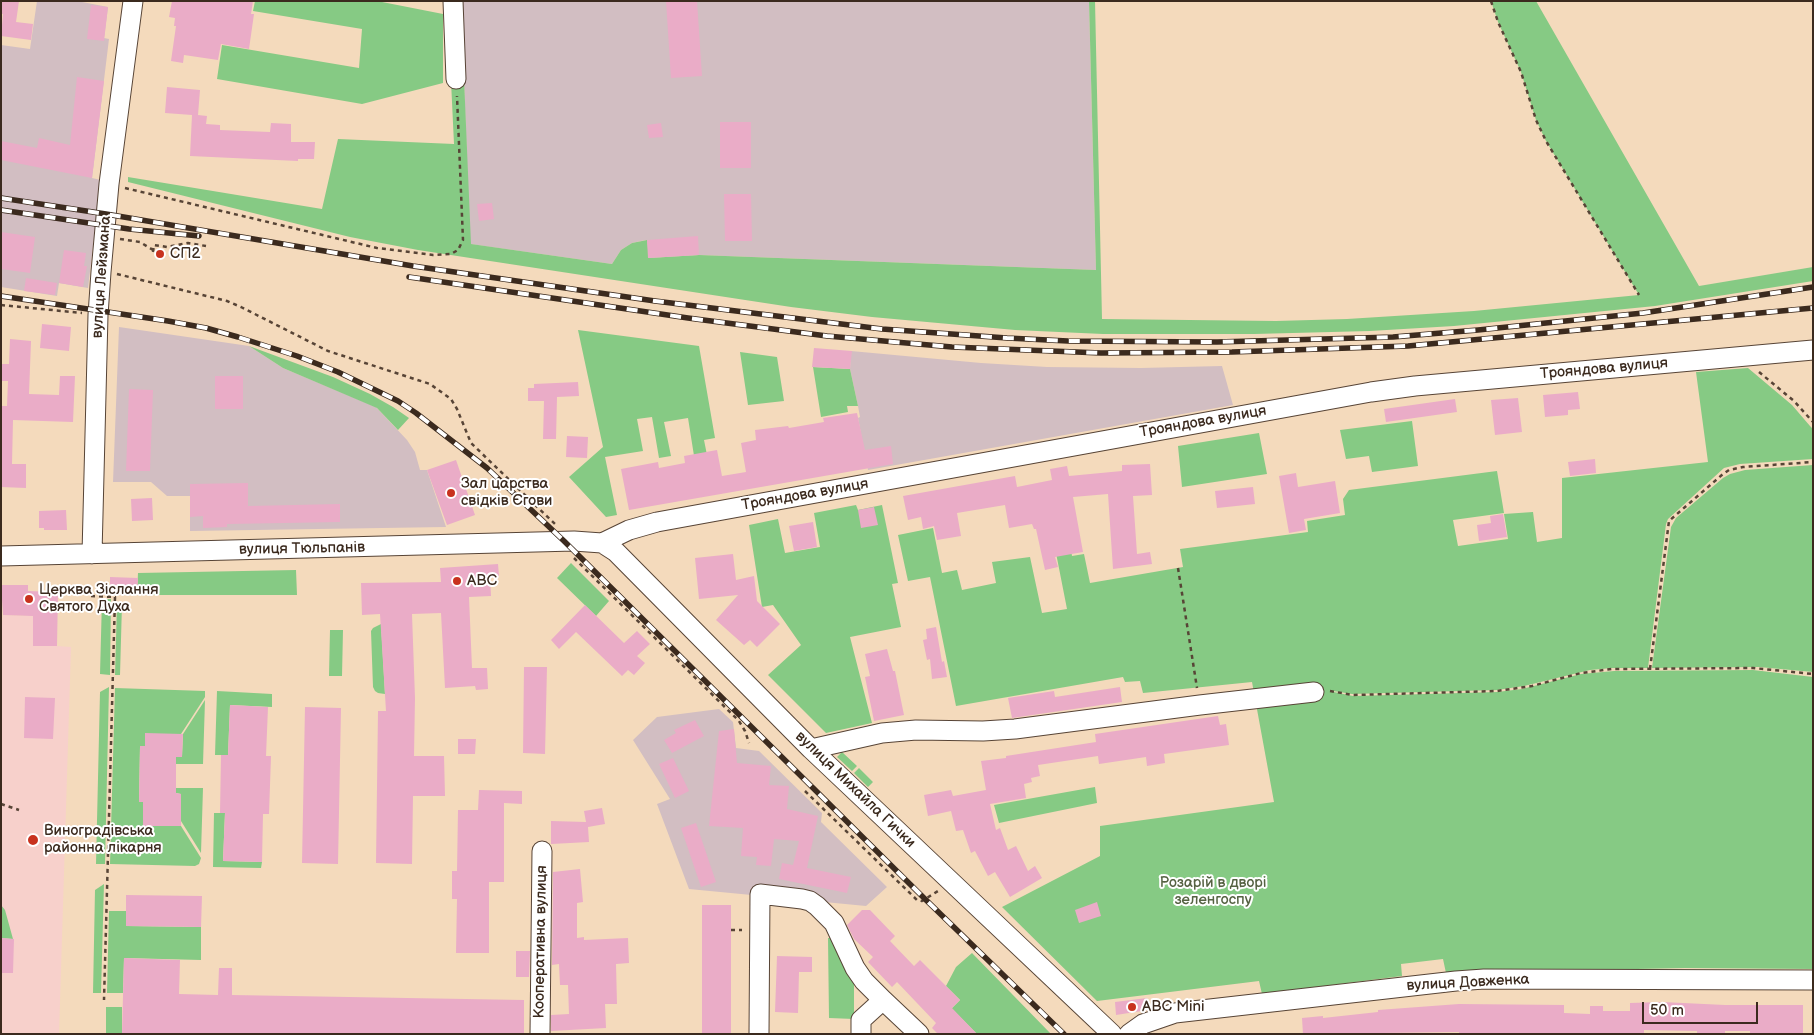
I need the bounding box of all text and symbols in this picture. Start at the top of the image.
street label: вулиця Лейзмана [89,215,115,339]
place label: СП2 [170,245,200,263]
marker: СП2 [154,248,166,260]
street label: Трояндова вулиця [1539,354,1669,384]
street label: Трояндова вулиця [1138,402,1268,442]
place label: Зал царства свідків Єгови [461,475,552,510]
street label: Трояндова вулиця [740,475,870,515]
marker: Зал царства свідків Єгови [445,487,457,499]
street label: вулиця Тюльпанів [239,539,365,559]
place label: ABC [467,572,497,590]
marker: ABC [451,575,463,587]
place label: Церква Зіслання Святого Духа [39,581,159,616]
marker: Церква Зіслання Святого Духа [23,593,35,605]
street label: вулиця Михайла Гички [791,728,919,852]
place label: Виноградівська районна лікарня [44,822,162,857]
marker: Виноградівська районна лікарня [26,833,40,847]
street label: Кооперативна вулиця [531,865,551,1019]
park label: Розарій в дворі зеленгоспу [1160,874,1266,909]
street label: вулиця Довженка [1406,971,1530,995]
scale bar [1644,992,1760,1024]
place label: ABC Mini [1142,998,1205,1016]
marker: ABC Mini [1126,1001,1138,1013]
text: 50 m [1650,1001,1684,1020]

